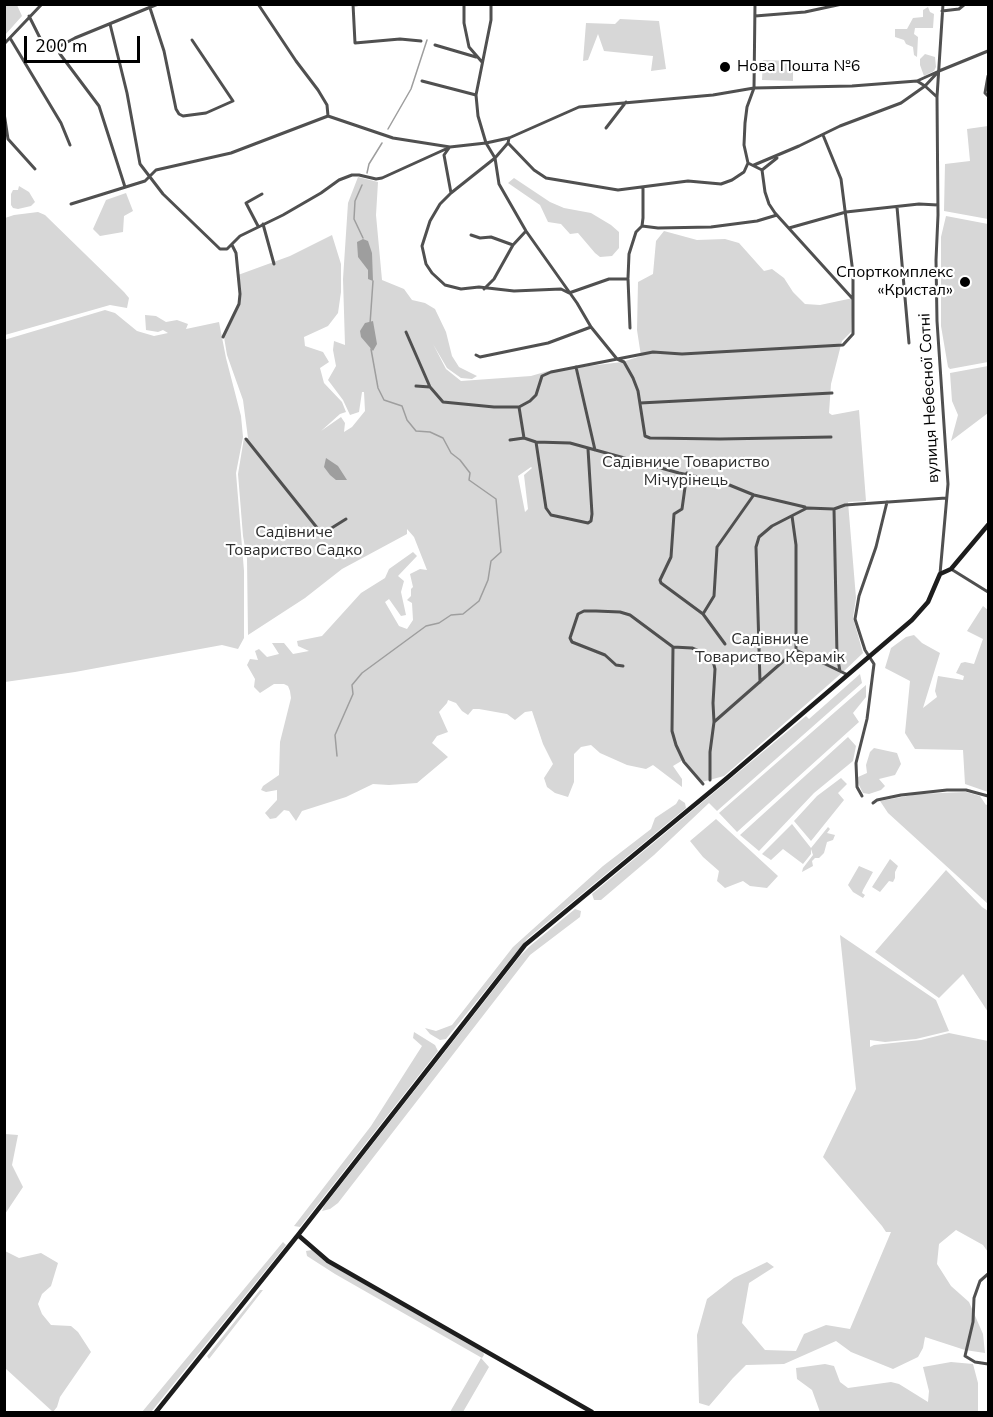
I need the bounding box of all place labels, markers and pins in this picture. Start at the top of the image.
place label: Нова Пошта №6 [737,57,860,77]
marker: Нова Пошта №6 [718,60,732,74]
place label: Спорткомплекс «Кристал» [836,263,953,301]
marker: Спорткомплекс «Кристал» [958,275,972,289]

